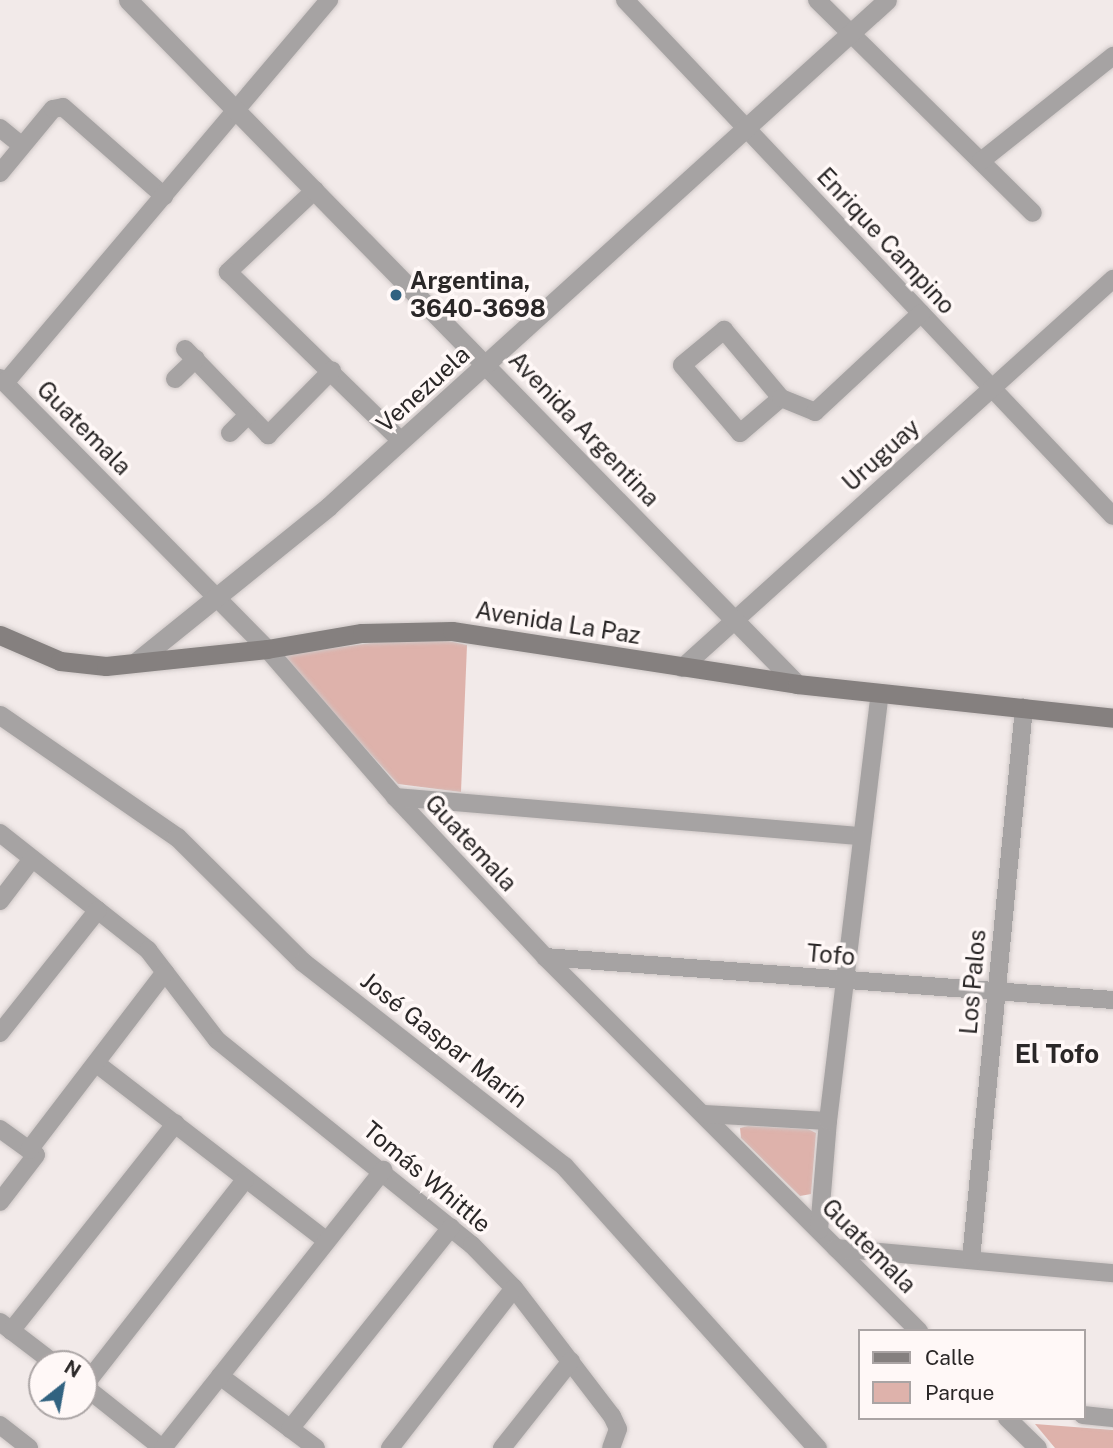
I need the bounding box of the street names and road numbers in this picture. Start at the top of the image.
street label: Enrique Campino [811,162,961,320]
street label: Venezuela [371,340,475,438]
street label: Avenida Argentina [503,346,665,512]
street label: Guatemala [31,375,137,481]
street label: Uruguay [836,413,926,497]
street label: Avenida La Paz [473,596,643,650]
street label: Guatemala [419,789,523,897]
street label: Los Palos [954,928,992,1036]
street label: Tofo [806,939,856,971]
street label: José Gaspar Marín [355,966,533,1114]
street label: Tomás Whittle [357,1115,497,1239]
street label: Guatemala [816,1193,922,1299]

